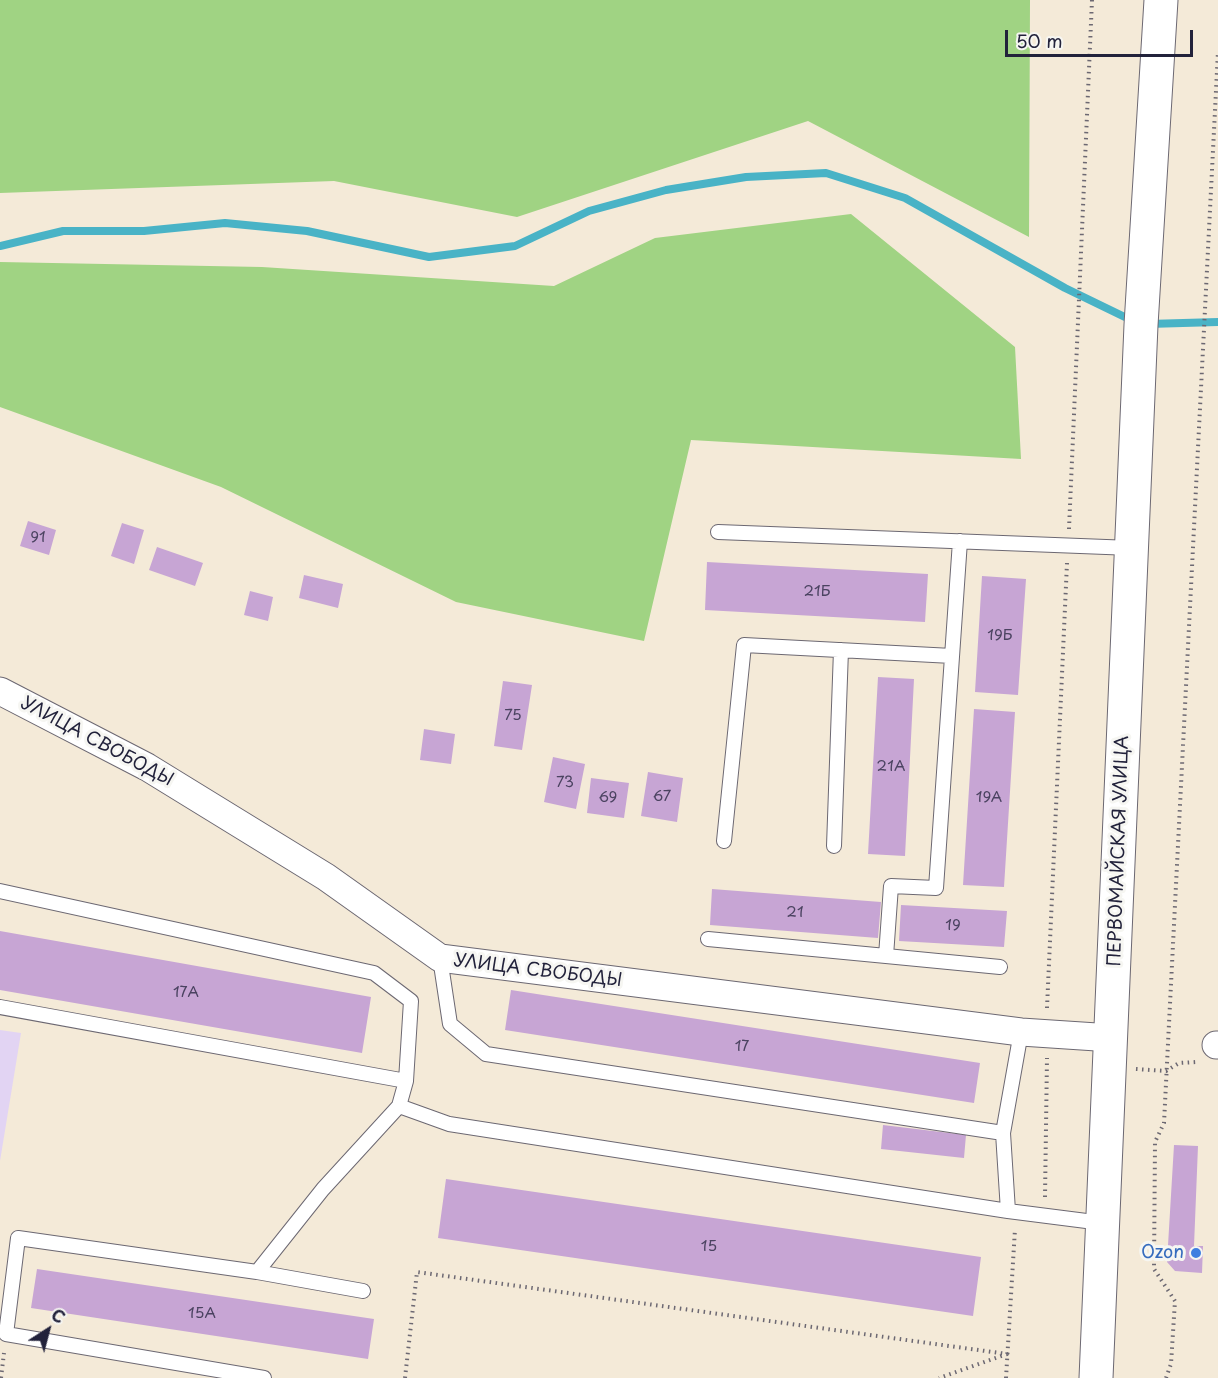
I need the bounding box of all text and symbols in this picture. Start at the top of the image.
scale bar [1008,18,1196,56]
text: 50 m [1016,27,1063,54]
house number: 91 [30,529,46,547]
house number: 21Б [803,583,831,601]
house number: 19Б [987,627,1013,645]
street label: УЛИЦА СВОБОДЫ [17,693,177,791]
house number: 75 [504,707,522,725]
street label: ПЕРВОМАЙСКАЯ УЛИЦА [1104,735,1134,967]
house number: 21А [877,758,905,776]
house number: 73 [556,774,574,792]
house number: 67 [653,788,671,806]
house number: 69 [599,789,617,807]
house number: 19А [976,789,1002,807]
house number: 21 [786,904,804,922]
house number: 19 [945,917,961,935]
street label: УЛИЦА СВОБОДЫ [453,950,623,992]
house number: 17А [173,984,199,1002]
house number: 17 [735,1038,749,1056]
house number: 15 [701,1238,717,1256]
place label: Ozon [1141,1242,1184,1264]
marker: Ozon [1189,1246,1203,1260]
north arrow [18,1300,78,1360]
text: С [47,1302,71,1329]
house number: 15А [188,1305,216,1323]

